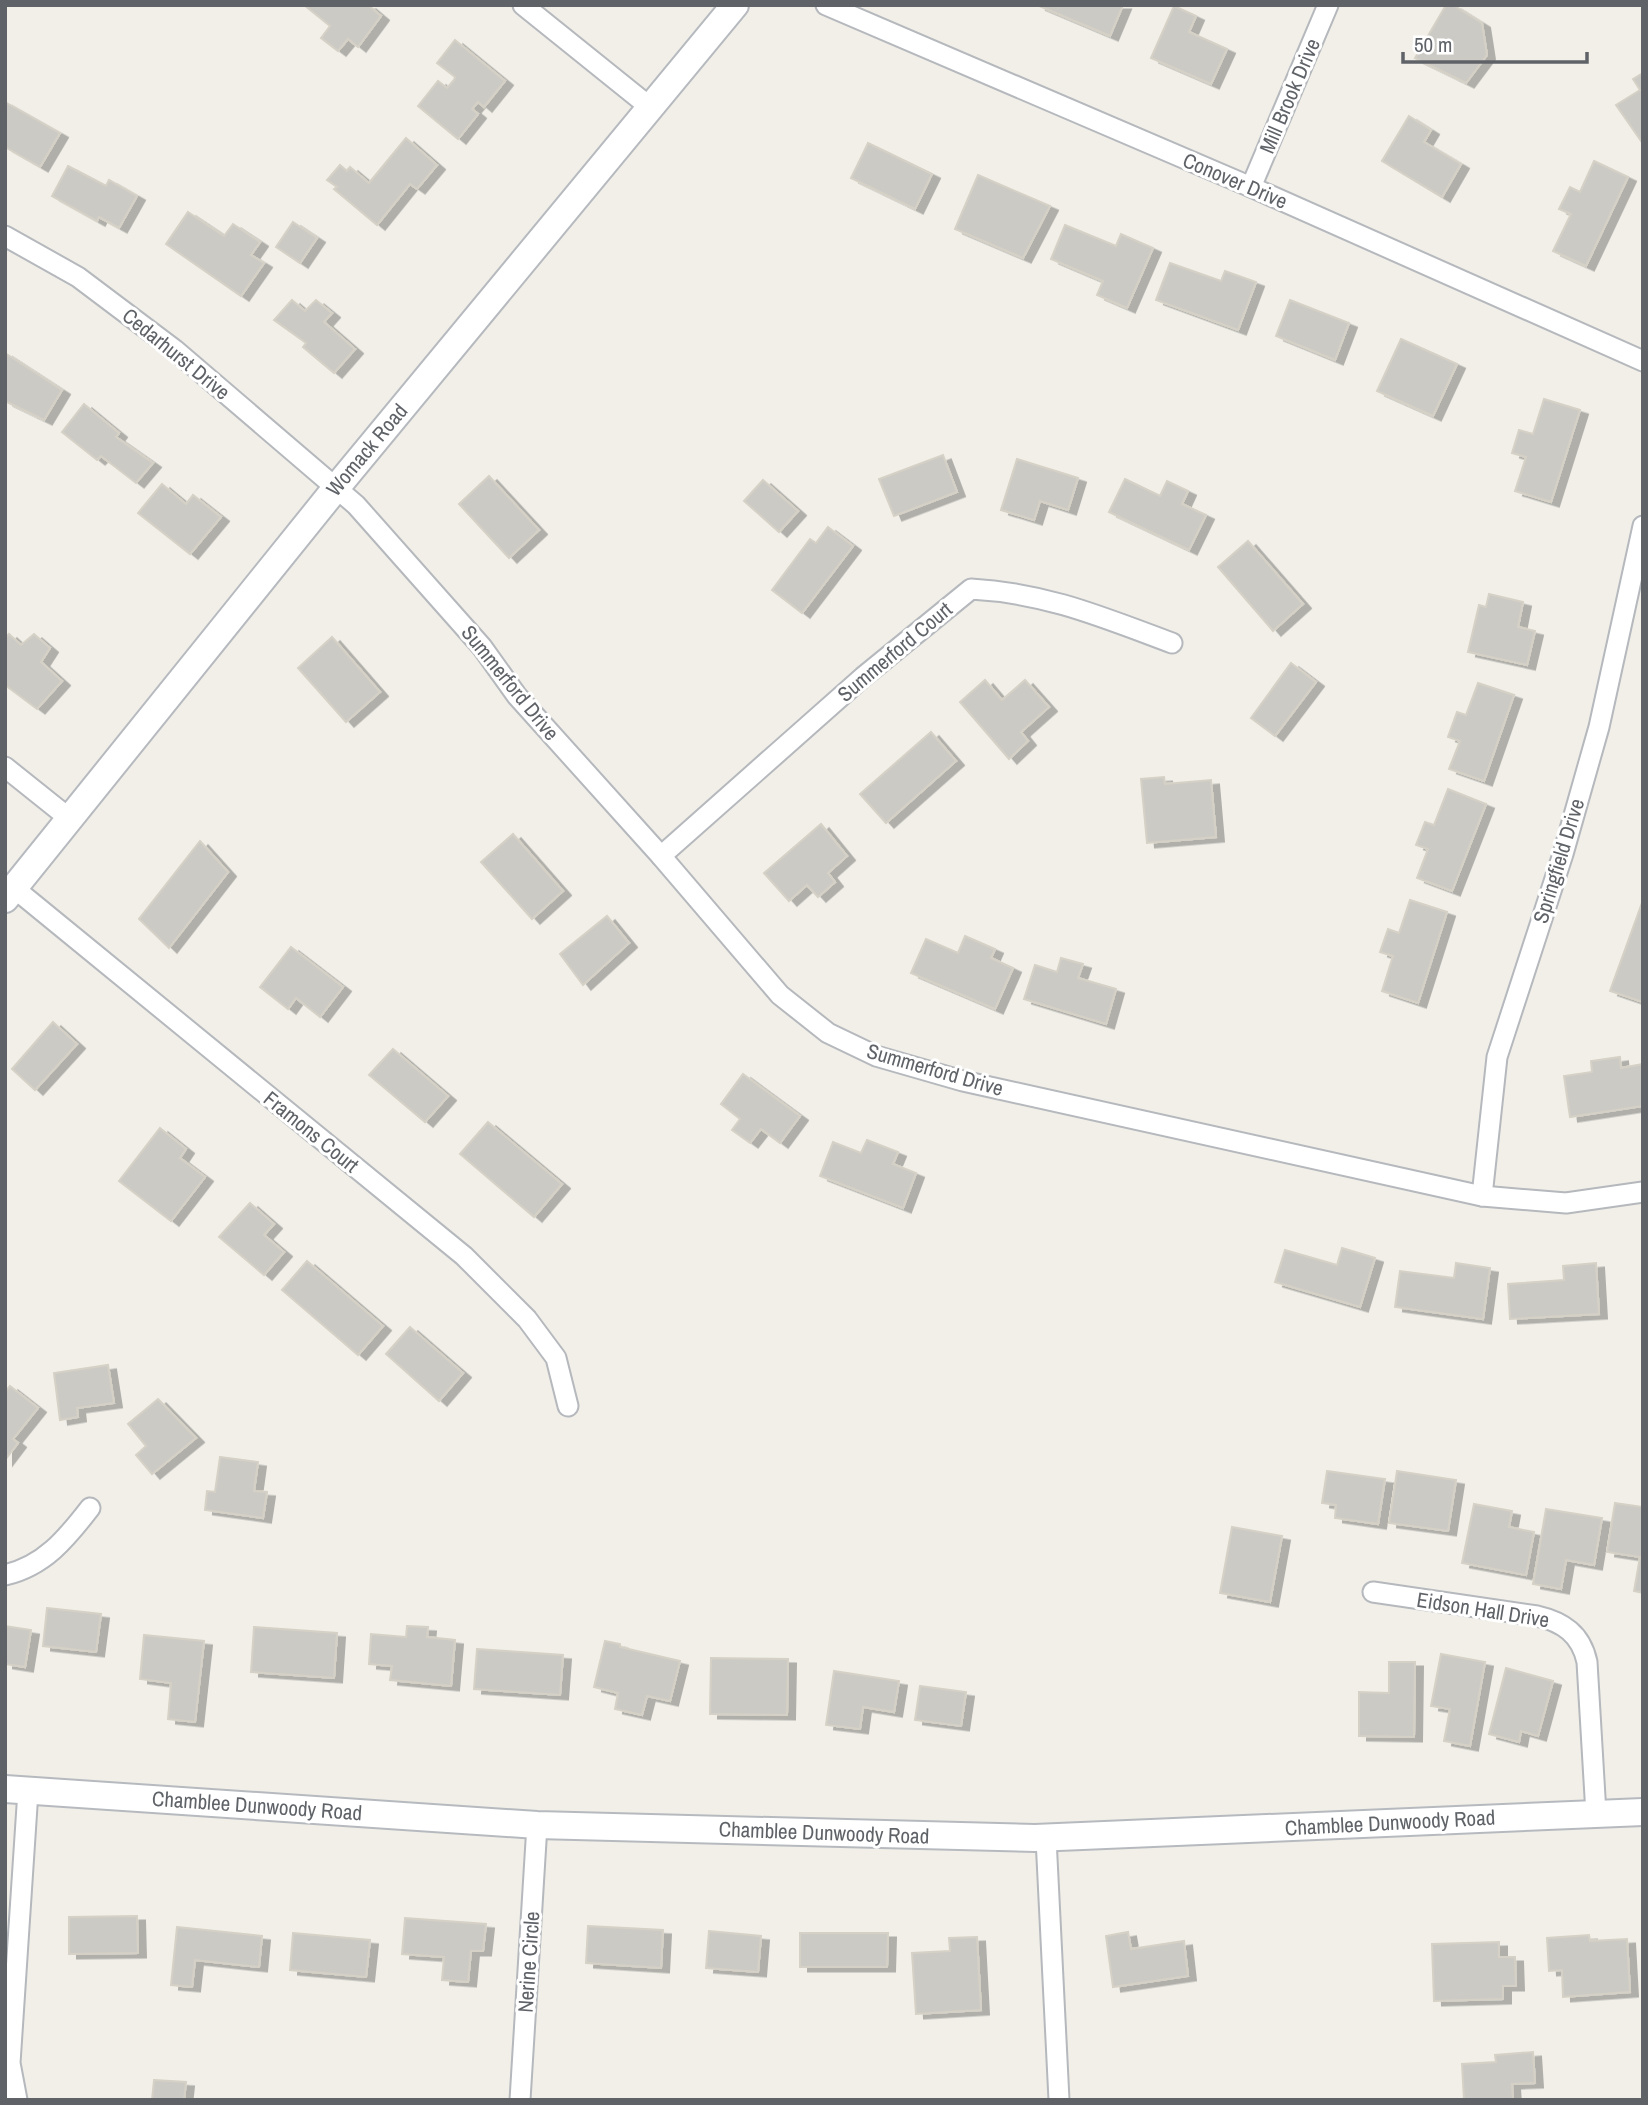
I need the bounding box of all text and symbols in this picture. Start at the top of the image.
scale bar [1403,21,1587,65]
text: 50 m [1414,30,1452,59]
street label: Mill Brook Drive [1252,34,1327,158]
street label: Conover Drive [1178,146,1292,216]
street label: Cedarhurst Drive [116,301,236,406]
street label: Womack Road [319,397,414,502]
street label: Summerford Court [831,595,958,708]
street label: Summerford Drive [455,619,566,746]
street label: Springfield Drive [1526,795,1591,927]
street label: Summerford Drive [864,1036,1007,1103]
street label: Framons Court [258,1084,365,1179]
street label: Eidson Hall Drive [1415,1585,1552,1634]
street label: Chamblee Dunwoody Road [151,1784,363,1827]
street label: Chamblee Dunwoody Road [1284,1803,1496,1842]
street label: Chamblee Dunwoody Road [718,1814,930,1851]
street label: Nerine Circle [510,1910,547,2014]

